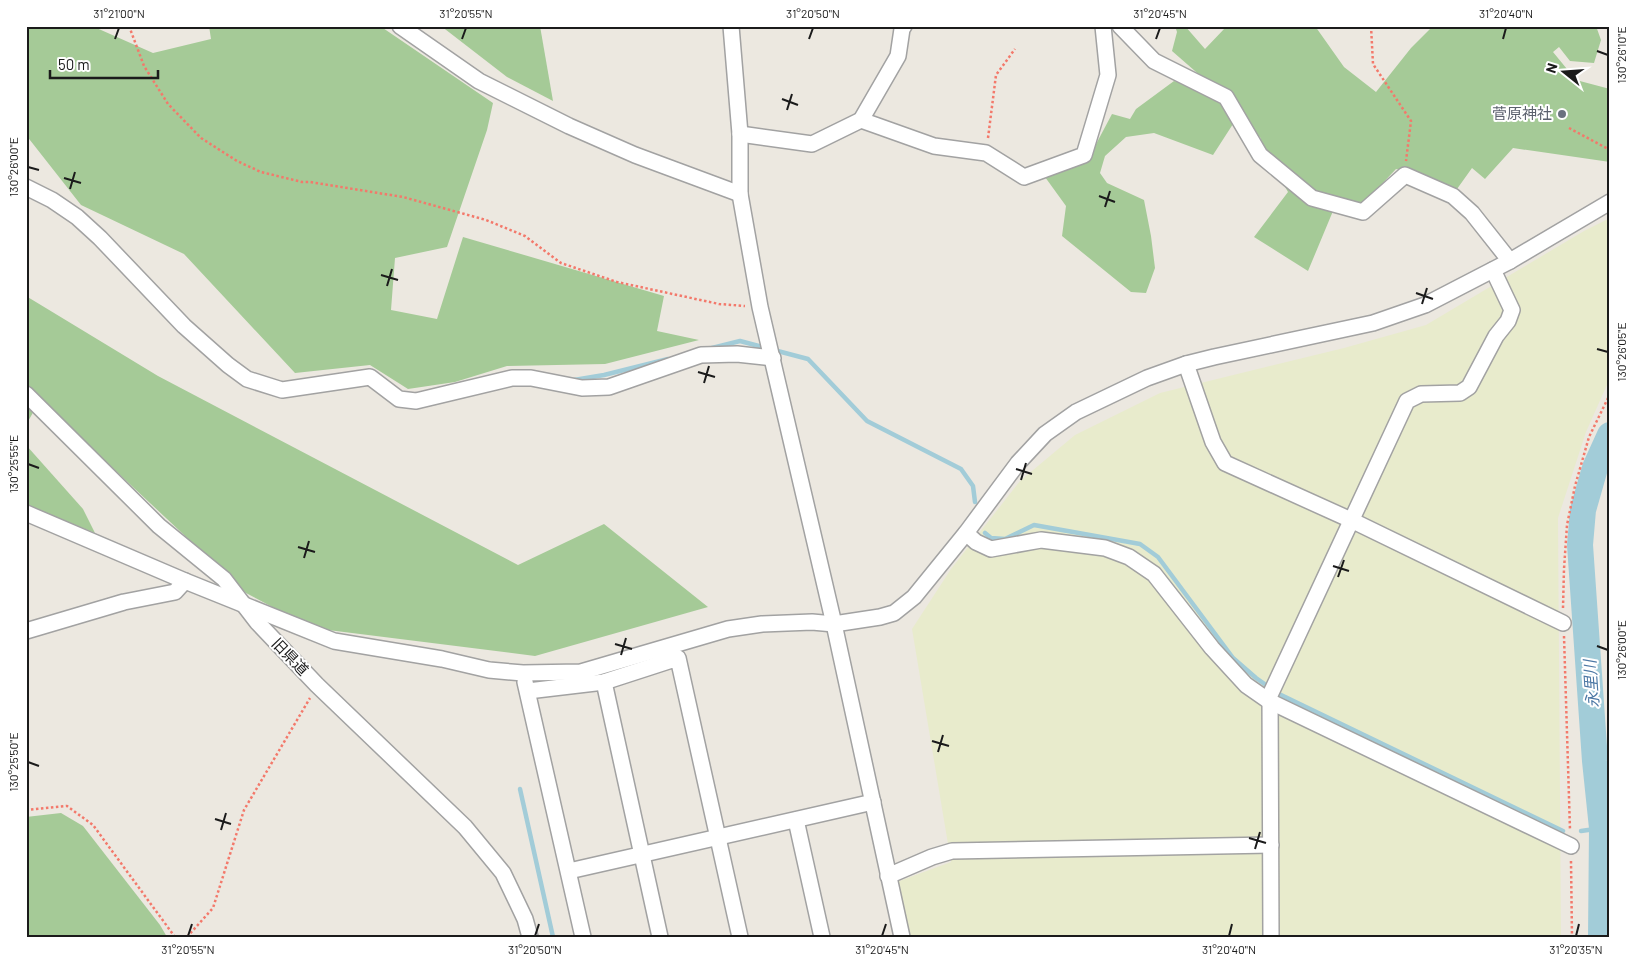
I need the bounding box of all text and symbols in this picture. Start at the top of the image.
text: 31°21'00"N [93,6,145,20]
text: 31°20'55"N [439,6,493,20]
text: 31°20'50"N [786,6,840,20]
text: 31°20'45"N [1133,6,1187,20]
text: 31°20'40"N [1479,6,1533,20]
text: 130°26'10"E [1614,26,1628,84]
scale bar [50,48,158,80]
north arrow [1538,48,1588,98]
text: 50 m [58,55,90,73]
text: N [1542,61,1561,75]
place label: 菅原神社 [1492,104,1552,122]
marker: 菅原神社 [1556,108,1568,120]
text: 130°26'00"E [6,137,20,197]
text: 130°26'05"E [1614,322,1628,382]
text: 130°25'55"E [6,435,20,493]
text: 130°26'00"E [1614,620,1628,680]
street label: 旧県道 [269,634,313,679]
water label: 永里川 [1579,657,1602,709]
text: 130°25'50"E [6,732,20,792]
text: 31°20'55"N [161,942,215,956]
text: 31°20'50"N [508,942,562,956]
text: 31°20'45"N [855,942,909,956]
text: 31°20'40"N [1202,942,1256,956]
text: 31°20'35"N [1549,942,1603,956]

